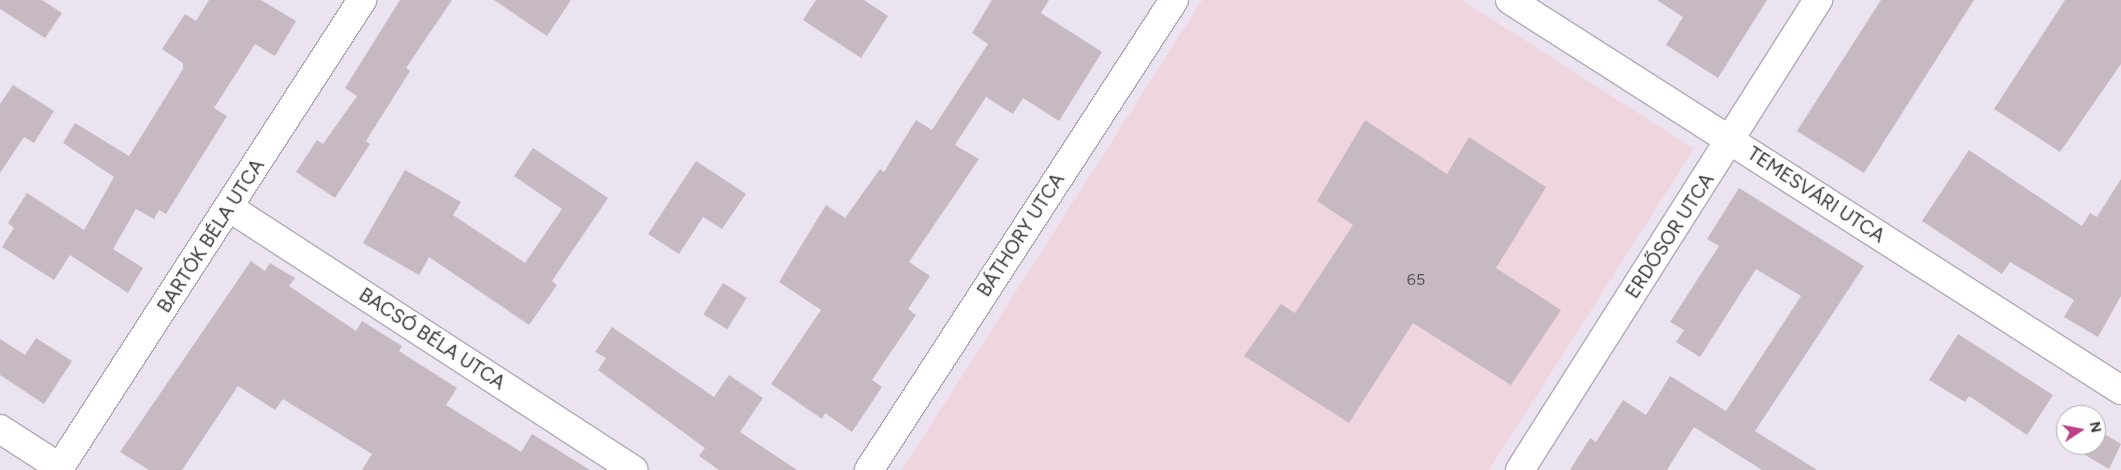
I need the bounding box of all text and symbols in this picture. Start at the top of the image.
street label: TEMESVÁRI UTCA [1743,142,1889,248]
street label: BARTÓK BÉLA UTCA [153,155,269,317]
street label: BÁTHORY UTCA [973,169,1069,301]
street label: ERDŐSOR UTCA [1621,169,1719,303]
house number: 65 [1407,270,1425,290]
street label: BACSÓ BÉLA UTCA [355,283,509,395]
north arrow [2056,405,2106,455]
text: N [2086,420,2105,434]

